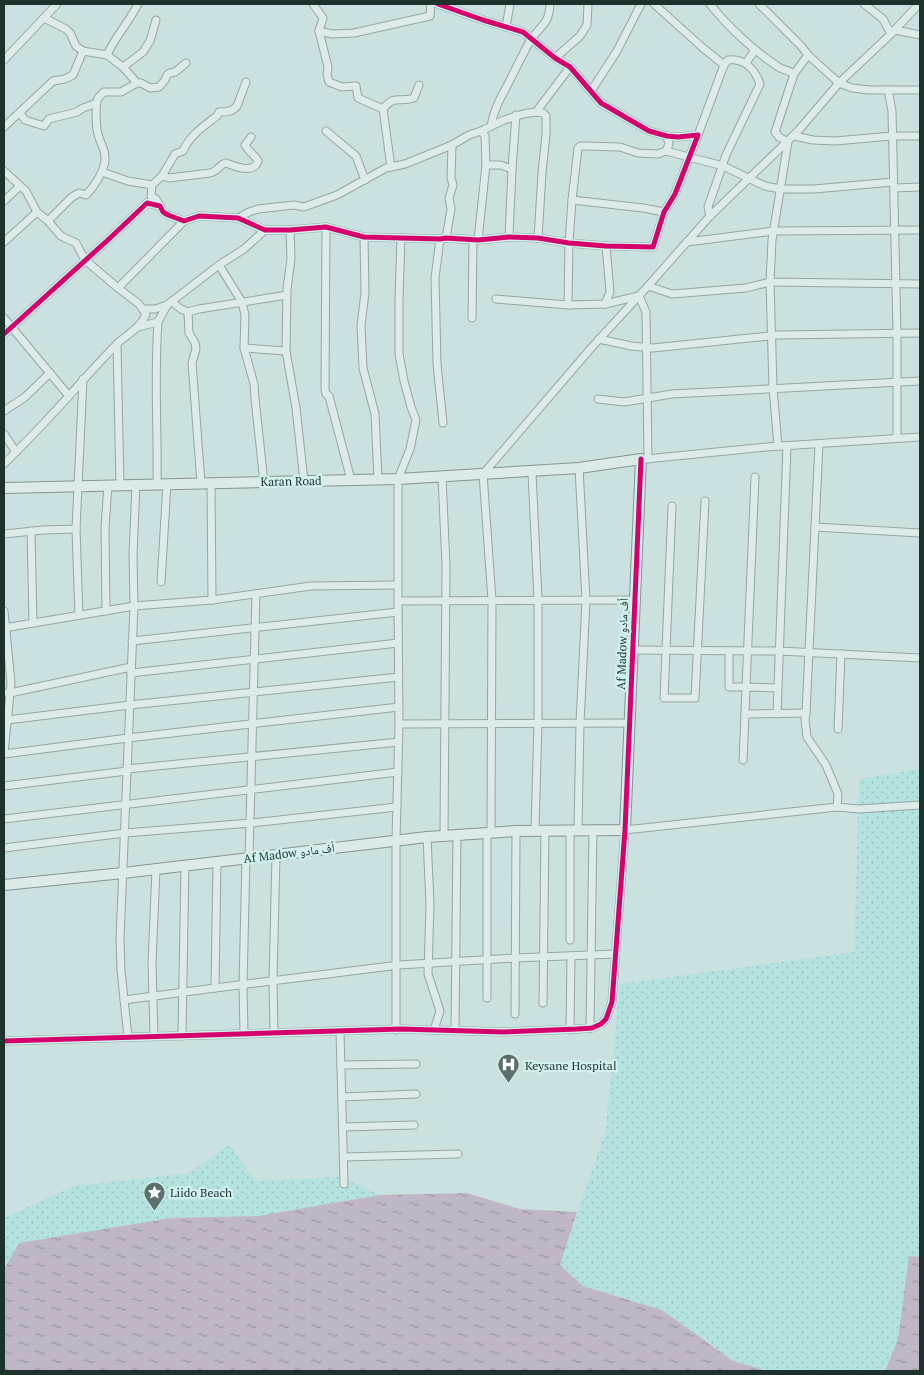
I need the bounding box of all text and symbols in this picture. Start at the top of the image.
street label: Karan Road [260,473,322,489]
street label: Af Madow أف مادو [613,598,631,690]
street label: Af Madow أف مادو [243,840,335,866]
hospital icon: Keysane Hospital [497,1053,521,1084]
place label: Keysane Hospital [525,1058,617,1073]
place icon: Liido Beach [142,1180,166,1211]
place label: Liido Beach [170,1185,232,1200]

